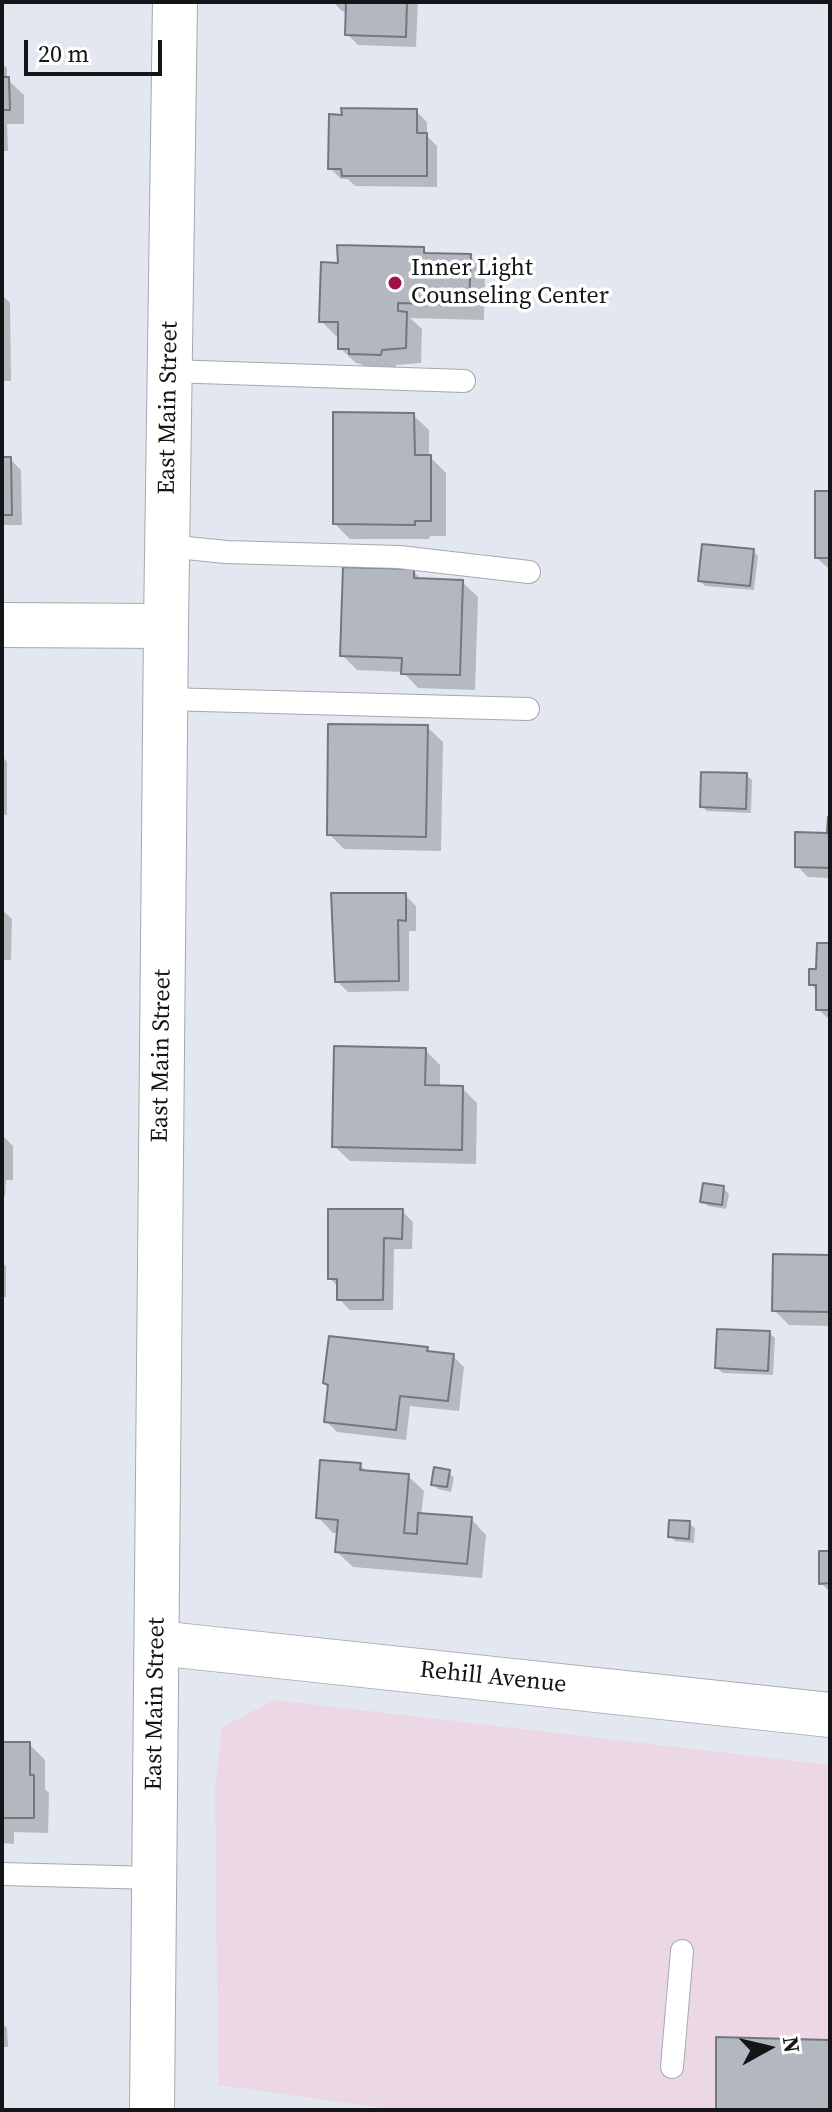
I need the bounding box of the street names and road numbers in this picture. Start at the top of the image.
street label: East Main Street [153,321,185,495]
street label: East Main Street [146,969,178,1143]
street label: East Main Street [140,1617,172,1791]
street label: Rehill Avenue [418,1656,568,1700]

